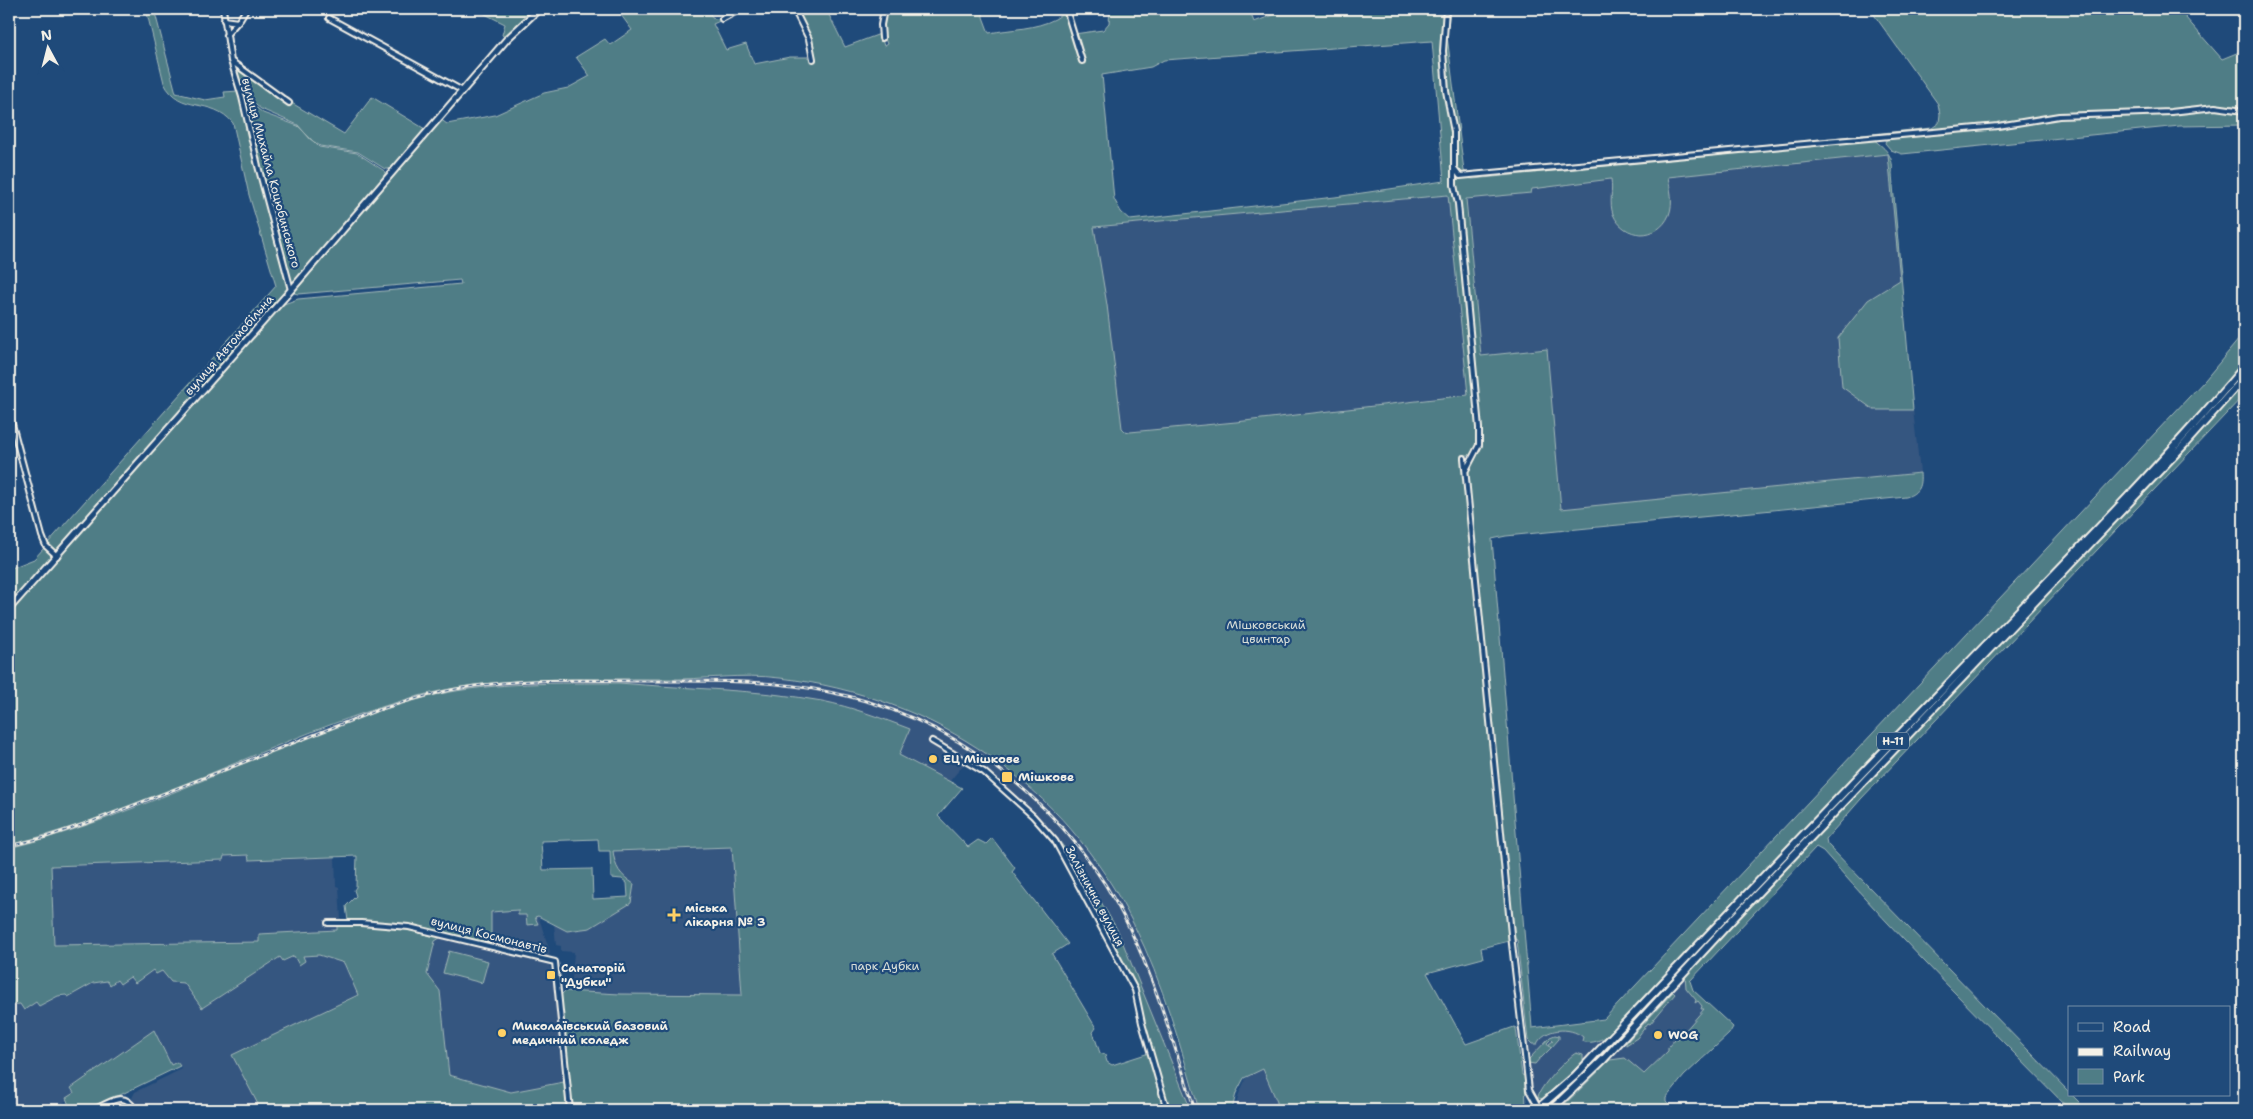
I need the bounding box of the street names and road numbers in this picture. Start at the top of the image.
street label: вулиця Михайла Коцюбинського [238,76,304,270]
street label: вулиця Автомобільна [181,291,277,399]
road number: Н-11 [1877,732,1909,749]
street label: Залізнична вулиця [1062,843,1128,949]
street label: вулиця Космонавтів [429,913,549,957]

